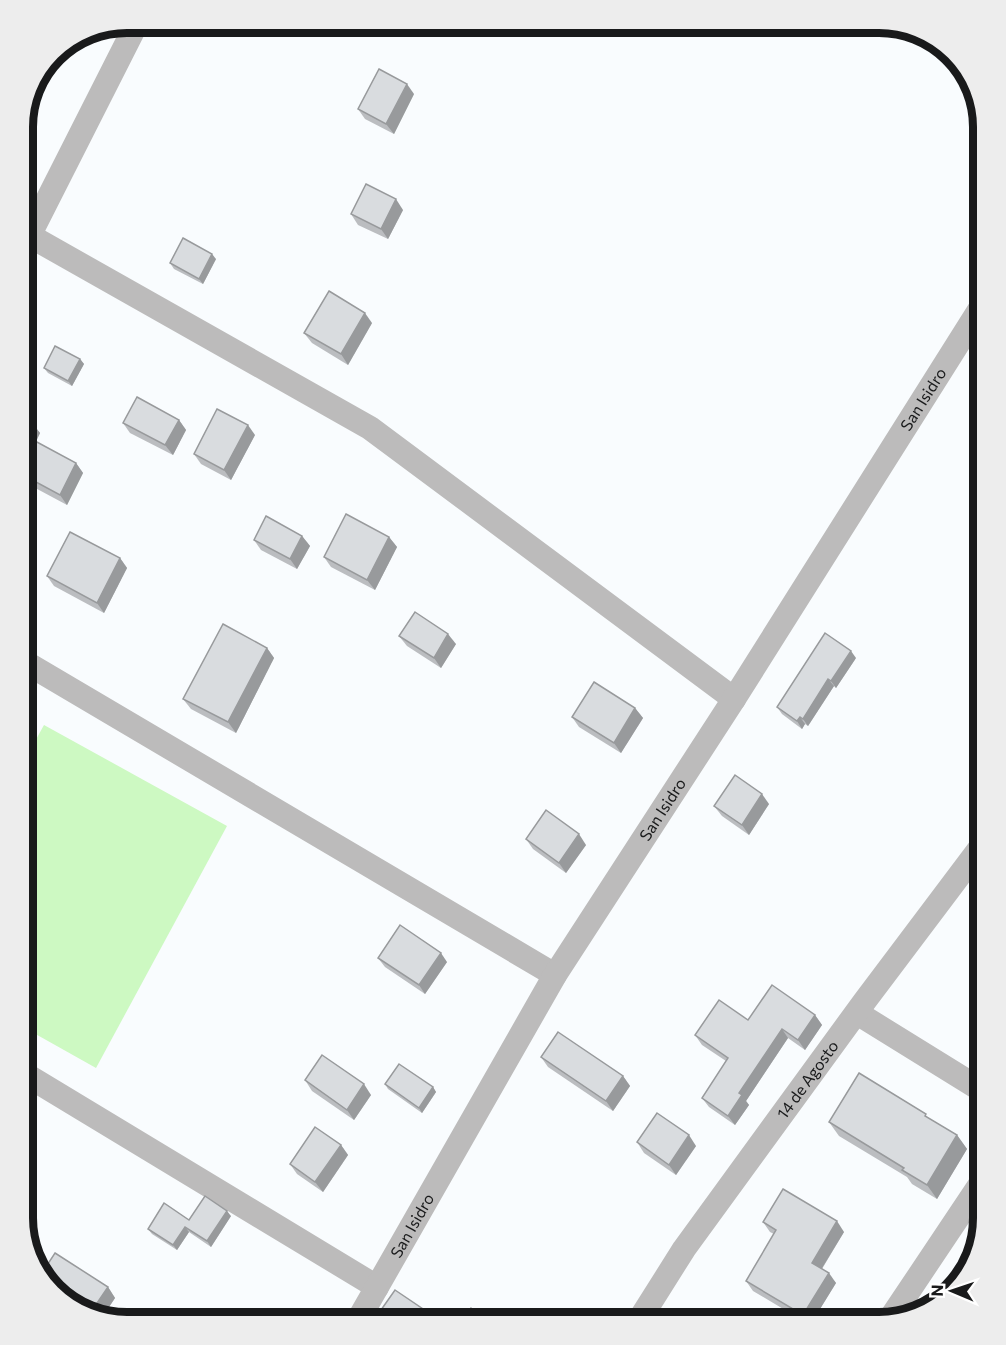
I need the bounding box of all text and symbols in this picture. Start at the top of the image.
street label: San Isidro [896,364,950,434]
street label: San Isidro [635,774,689,844]
street label: 14 de Agosto [772,1036,842,1122]
street label: San Isidro [386,1190,437,1261]
north arrow [922,1261,982,1321]
text: N [927,1284,946,1297]

